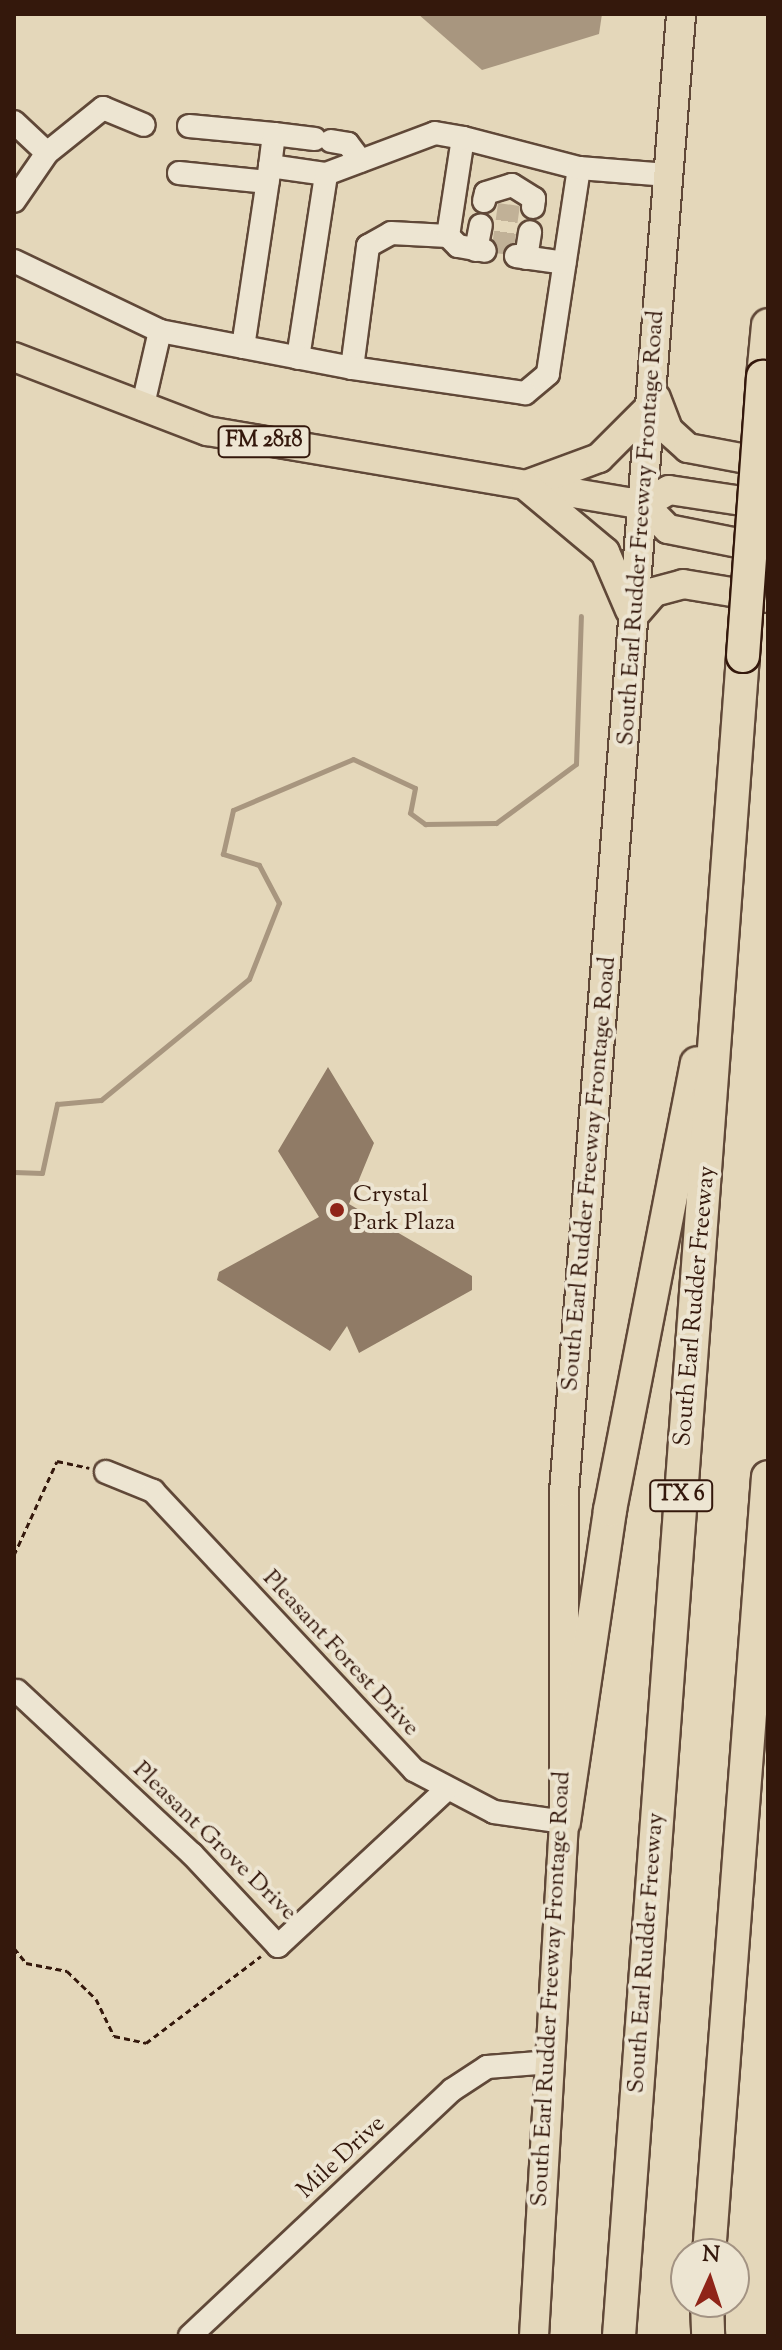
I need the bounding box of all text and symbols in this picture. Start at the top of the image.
street label: South Earl Rudder Freeway Frontage Road [612,309,672,747]
road number: FM 2818 [216,424,312,460]
street label: South Earl Rudder Freeway Frontage Road [557,955,623,1393]
street label: South Earl Rudder Freeway [669,1165,723,1447]
place label: Crystal Park Plaza [353,1182,455,1238]
marker: Crystal Park Plaza [328,1201,346,1219]
road number: TX 6 [649,1478,713,1514]
street label: Pleasant Forest Drive [256,1565,424,1743]
street label: Pleasant Grove Drive [126,1756,302,1928]
street label: South Earl Rudder Freeway Frontage Road [526,1770,578,2208]
street label: South Earl Rudder Freeway [623,1812,671,2094]
street label: Mile Drive [292,2110,392,2206]
north arrow [670,2238,750,2318]
text: N [702,2240,721,2272]

